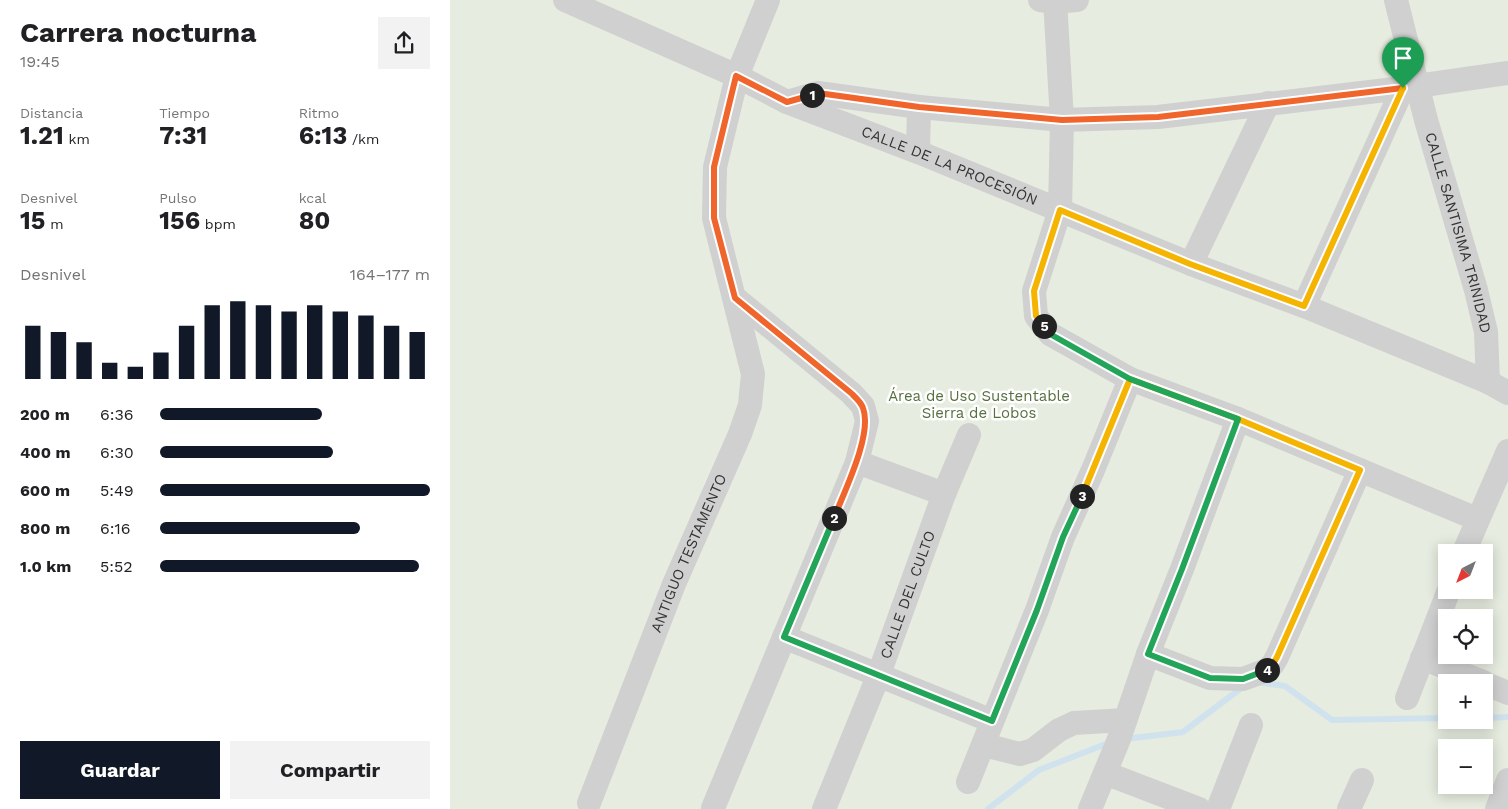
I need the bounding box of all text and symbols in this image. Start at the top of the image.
text: Carrera nocturna [20,16,256,49]
button: share [378,17,430,69]
pin [1382,37,1424,88]
icon: arrive [1389,44,1417,72]
text: 19:45 [20,52,60,71]
pin: 1 [800,82,824,108]
text: 1 [809,87,816,103]
text: Distancia [20,105,83,121]
text: Tiempo [159,105,210,121]
text: Ritmo [299,105,339,121]
text: 1.21 [20,121,64,150]
text: 7:31 [159,121,207,150]
text: 6:13 [299,121,347,150]
street label: CALLE DE LA PROCESIÓN [859,122,1040,209]
street label: CALLE SANTISIMA TRINIDAD [1421,130,1495,335]
text: km [64,131,90,147]
text: /km [347,131,379,147]
text: Desnivel [20,190,78,206]
text: Pulso [159,190,197,206]
text: kcal [299,190,326,206]
text: 15 [20,206,45,235]
text: 156 [159,206,200,235]
text: 80 [299,206,330,235]
text: m [45,216,63,232]
text: bpm [200,216,236,232]
text: Desnivel [20,265,86,284]
text: 164–177 m [350,265,430,284]
pin: 5 [1032,314,1056,338]
text: 5 [1040,318,1049,334]
park label: Área de Uso Sustentable Sierra de Lobos [888,387,1070,422]
text: 200 m [20,405,70,424]
text: 6:36 [100,405,134,424]
text: 400 m [20,443,71,462]
text: 6:30 [100,443,134,462]
street label: ANTIGUO TESTAMENTO [647,471,730,635]
text: 600 m [20,481,70,500]
text: 5:49 [100,481,134,500]
pin: 3 [1070,484,1094,508]
text: 3 [1078,488,1087,504]
pin: 2 [822,506,846,530]
text: 2 [830,510,839,526]
text: 800 m [20,519,70,538]
text: 6:16 [100,519,130,538]
street label: CALLE DEL CULTO [876,528,939,661]
north arrow [1438,544,1492,599]
map controls [1438,544,1493,794]
text: 1.0 km [20,557,71,576]
text: 5:52 [100,557,133,576]
button: locate [1438,609,1493,664]
pin: 4 [1254,658,1280,682]
text: 4 [1263,662,1272,678]
button: + [1438,674,1493,729]
button: − [1438,739,1493,794]
button: Guardar [20,741,220,799]
button: Compartir [230,741,430,799]

